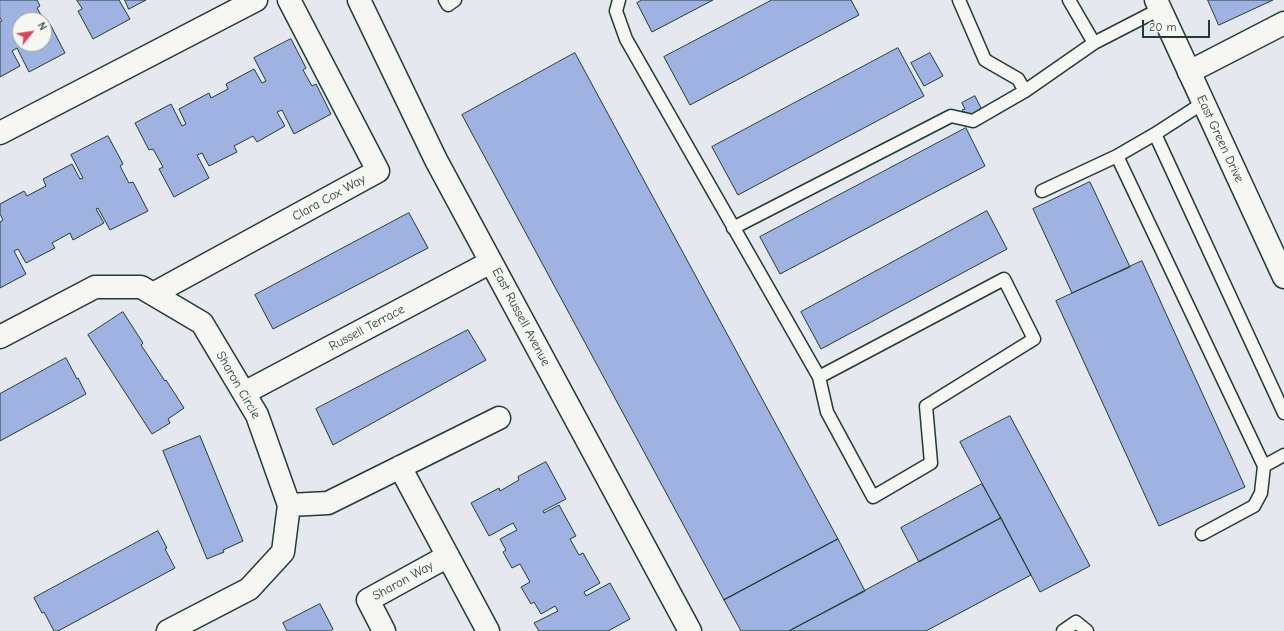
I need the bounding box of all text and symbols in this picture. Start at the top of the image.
north arrow [12,12,52,52]
scale bar [1144,12,1212,38]
text: N [35,20,49,33]
text: 20 m [1149,20,1177,34]
street label: East Green Drive [1193,93,1247,185]
street label: Clara Cox Way [290,171,368,225]
street label: East Russell Avenue [488,265,554,369]
street label: Russell Terrace [326,302,408,354]
street label: Sharon Circle [212,348,264,422]
street label: Sharon Way [370,558,436,604]

